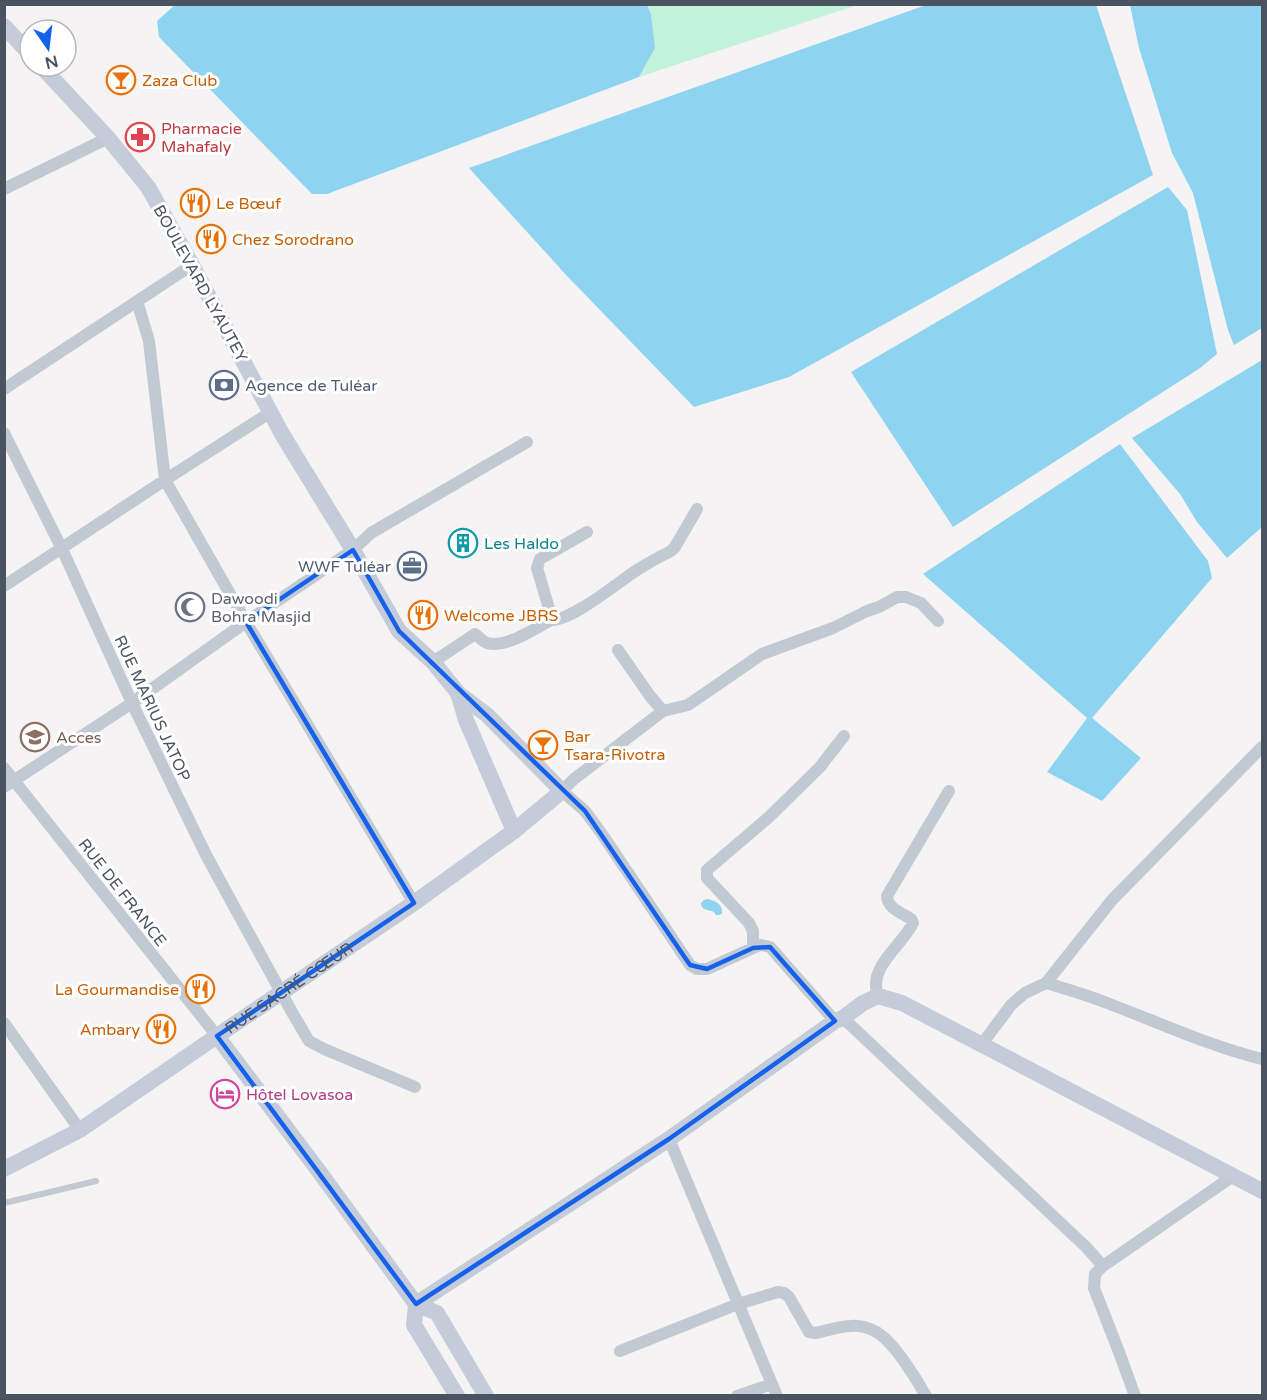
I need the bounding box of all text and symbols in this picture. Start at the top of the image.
north arrow [18,18,78,78]
text: N [43,50,60,73]
bar icon: Zaza Club [105,64,137,96]
place label: Zaza Club [142,71,217,91]
place label: Pharmacie Mahafaly [161,119,242,157]
pharmacy icon: Pharmacie Mahafaly [124,121,156,153]
restaurant icon: Le Bœuf [179,187,211,219]
place label: Le Bœuf [216,194,282,214]
street label: BOULEVARD LYAUTEY [149,201,252,366]
restaurant icon: Chez Sorodrano [195,223,227,255]
place label: Chez Sorodrano [232,230,354,250]
bank icon: Agence de Tuléar [208,369,240,401]
place label: Agence de Tuléar [245,376,378,396]
building icon: Les Haldo [447,527,479,559]
place label: Les Haldo [484,534,559,554]
office icon: WWF Tuléar [396,550,428,582]
place label: WWF Tuléar [298,557,392,577]
place label: Dawoodi Bohra Masjid [211,589,311,627]
mosque icon: Dawoodi Bohra Masjid [174,591,206,623]
restaurant icon: Welcome JBRS [407,599,439,631]
place label: Welcome JBRS [444,606,559,626]
street label: RUE MARIUS JATOP [109,632,195,785]
school or university icon: Acces [19,721,51,753]
place label: Bar Tsara-Rivotra [564,727,666,765]
place label: Acces [56,728,101,748]
bar icon: Bar Tsara-Rivotra [527,729,559,761]
street label: RUE DE FRANCE [74,835,171,951]
street label: RUE SACRÉ CŒUR [221,938,357,1039]
restaurant icon: La Gourmandise [184,973,216,1005]
place label: La Gourmandise [55,980,179,1000]
restaurant icon: Ambary [145,1013,177,1045]
place label: Ambary [80,1020,140,1040]
hotel icon: Hôtel Lovasoa [209,1078,241,1110]
place label: Hôtel Lovasoa [246,1085,353,1105]

